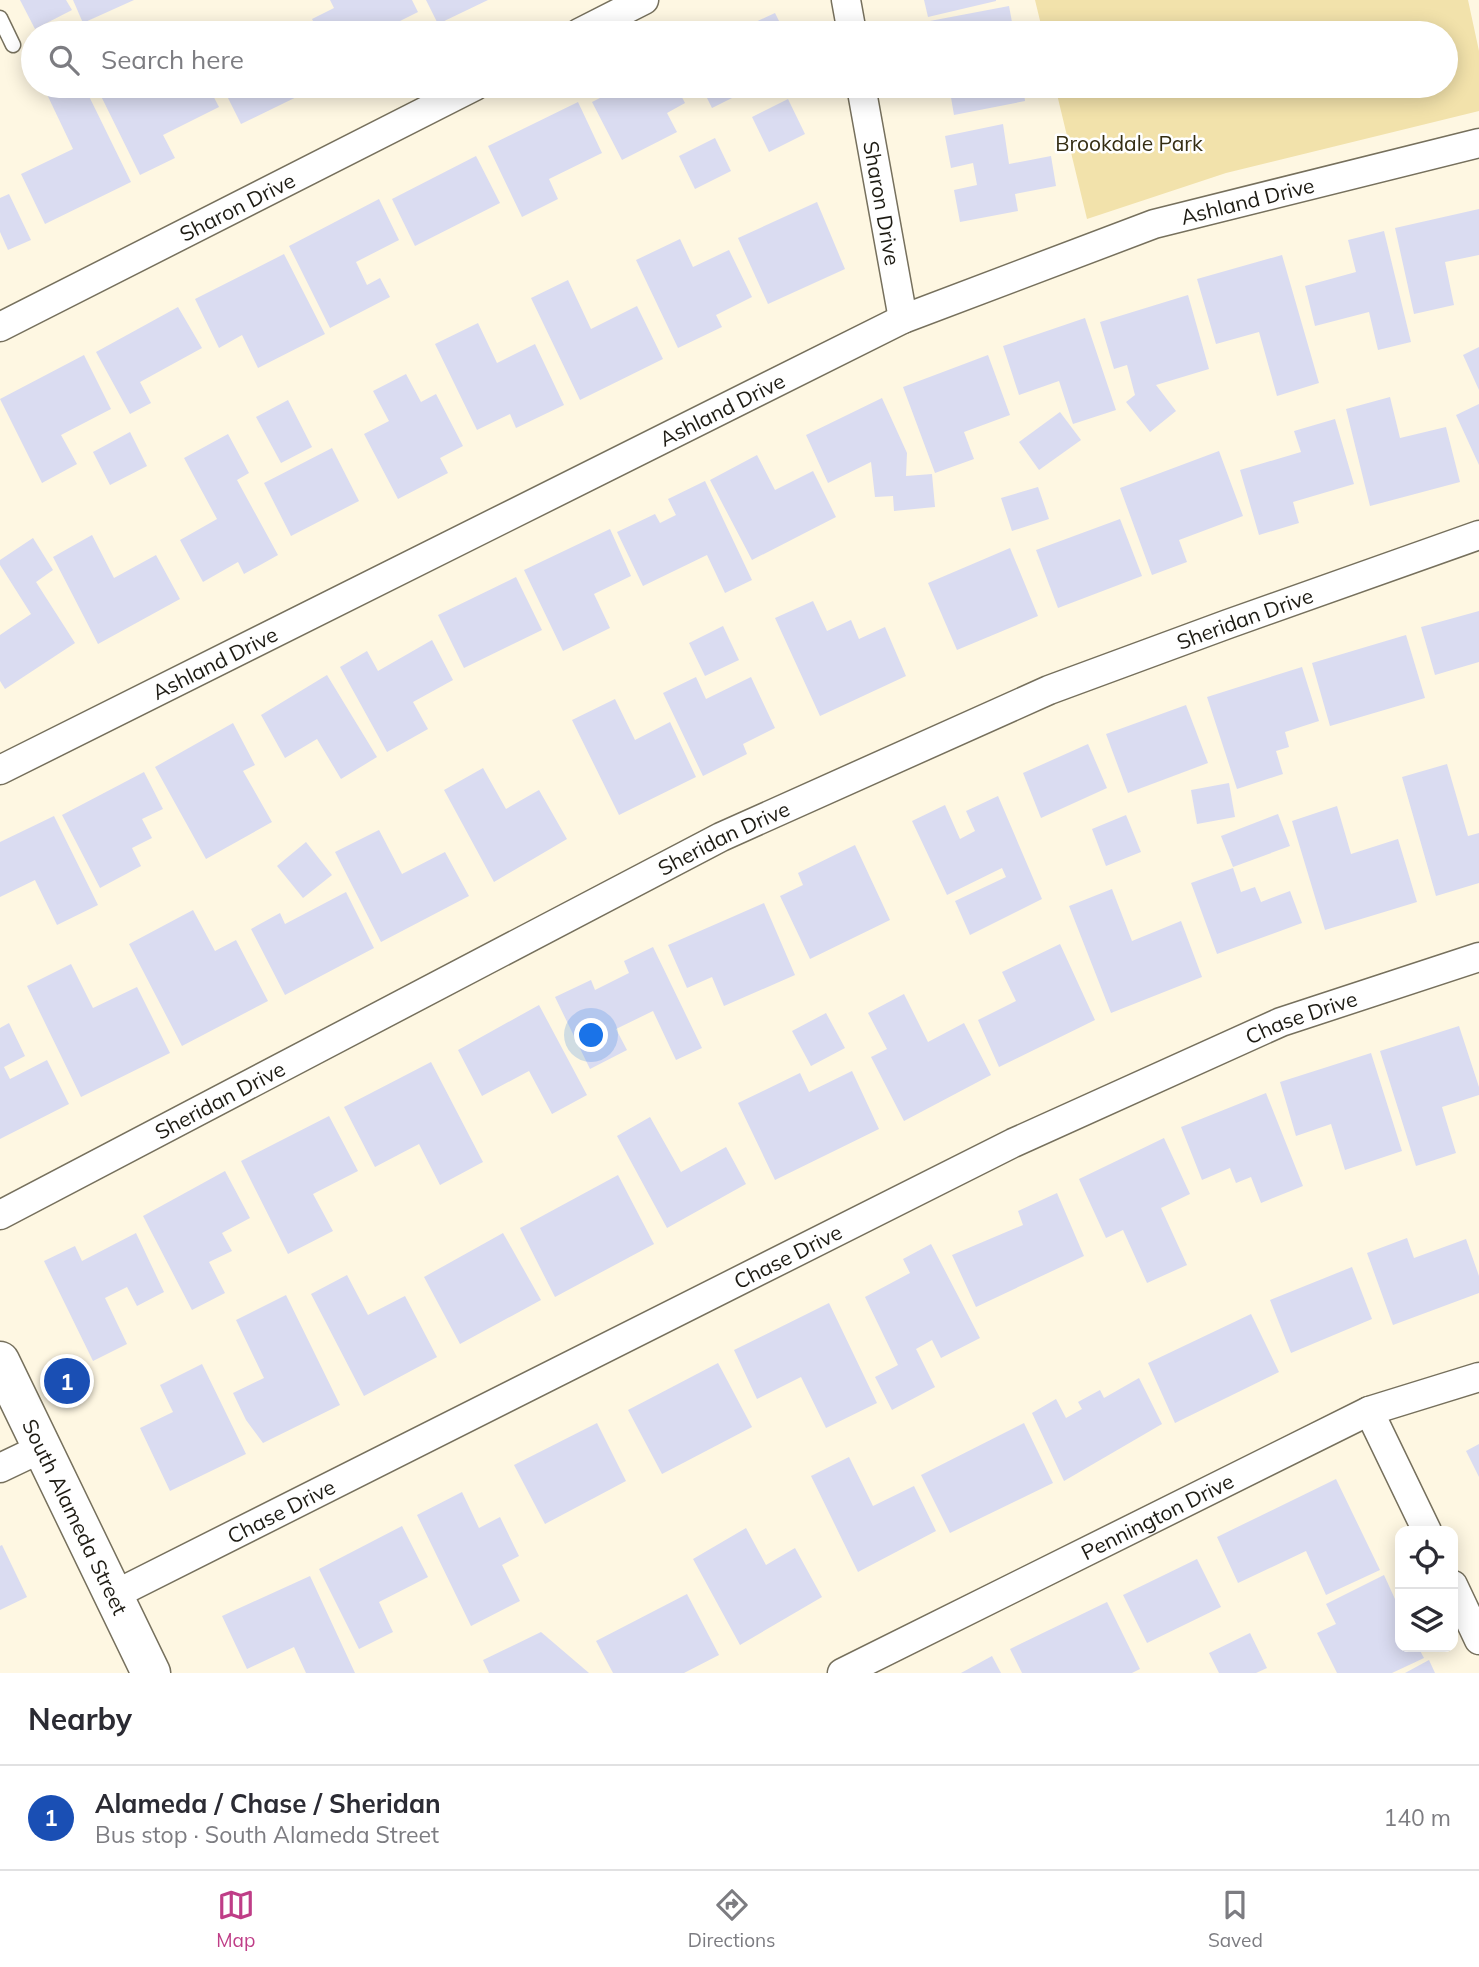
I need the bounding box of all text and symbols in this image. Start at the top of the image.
search box [21,21,1458,98]
icon: search [45,41,83,79]
text: Search here [101,43,244,76]
park label: Brookdale Park [1055,130,1203,156]
street label: Sharon Drive [858,139,906,267]
street label: Sharon Drive [175,167,299,247]
street label: Ashland Drive [1178,172,1317,230]
street label: Ashland Drive [655,367,789,452]
street label: Sheridan Drive [1173,582,1317,655]
street label: Ashland Drive [148,621,282,705]
street label: Sheridan Drive [653,795,793,881]
street label: Chase Drive [1241,985,1361,1049]
your location [574,1018,608,1052]
street label: Sheridan Drive [150,1055,289,1145]
street label: Chase Drive [729,1218,846,1294]
pin: 1 [44,1355,90,1407]
street label: South Alameda Street [17,1415,134,1619]
street label: Pennington Drive [1077,1467,1238,1565]
street label: Chase Drive [223,1473,339,1549]
map controls [1395,1526,1458,1652]
button: locate [1395,1526,1458,1589]
button: layers [1395,1589,1458,1652]
text: Nearby [28,1700,132,1738]
text: Alameda / Chase / Sheridan [95,1787,441,1820]
text: 1 [44,1803,58,1832]
text: 140 m [1383,1803,1451,1832]
text: Bus stop · South Alameda Street [95,1820,439,1849]
tab: Map [216,1886,255,1952]
tab: Directions [688,1886,776,1952]
tab: Saved [1208,1886,1263,1952]

